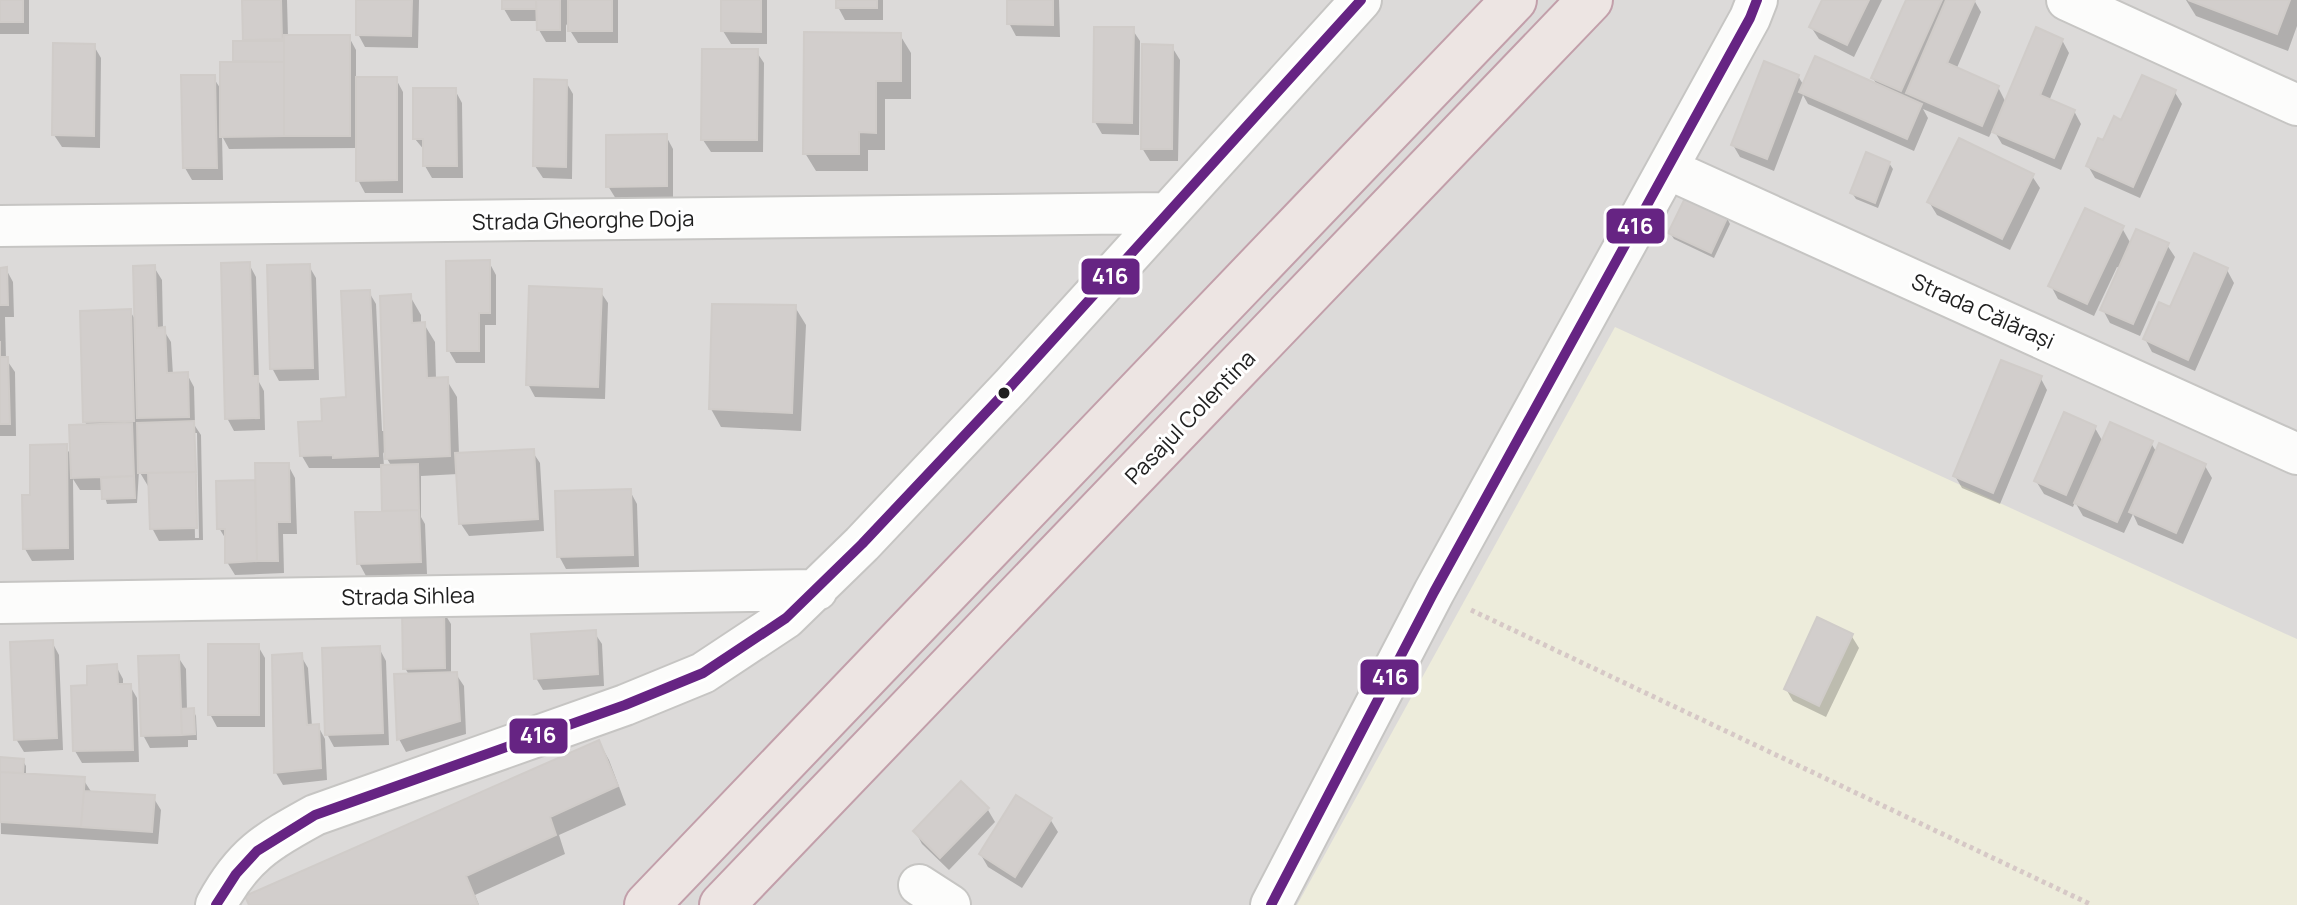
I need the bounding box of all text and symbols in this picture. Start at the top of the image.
street label: Strada Gheorghe Doja [471,203,695,237]
line badge: 416 [1605,207,1666,245]
text: 416 [1617,211,1653,241]
line badge: 416 [1080,257,1141,296]
text: 416 [1092,261,1128,291]
street label: Strada Călărași [1907,266,2059,356]
street label: Pasajul Colentina [1118,343,1262,491]
unlabelled marker [996,385,1012,401]
street label: Strada Sihlea [341,580,475,612]
line badge: 416 [1359,658,1420,696]
text: 416 [1372,662,1408,692]
line badge: 416 [508,717,569,755]
text: 416 [520,720,556,750]

